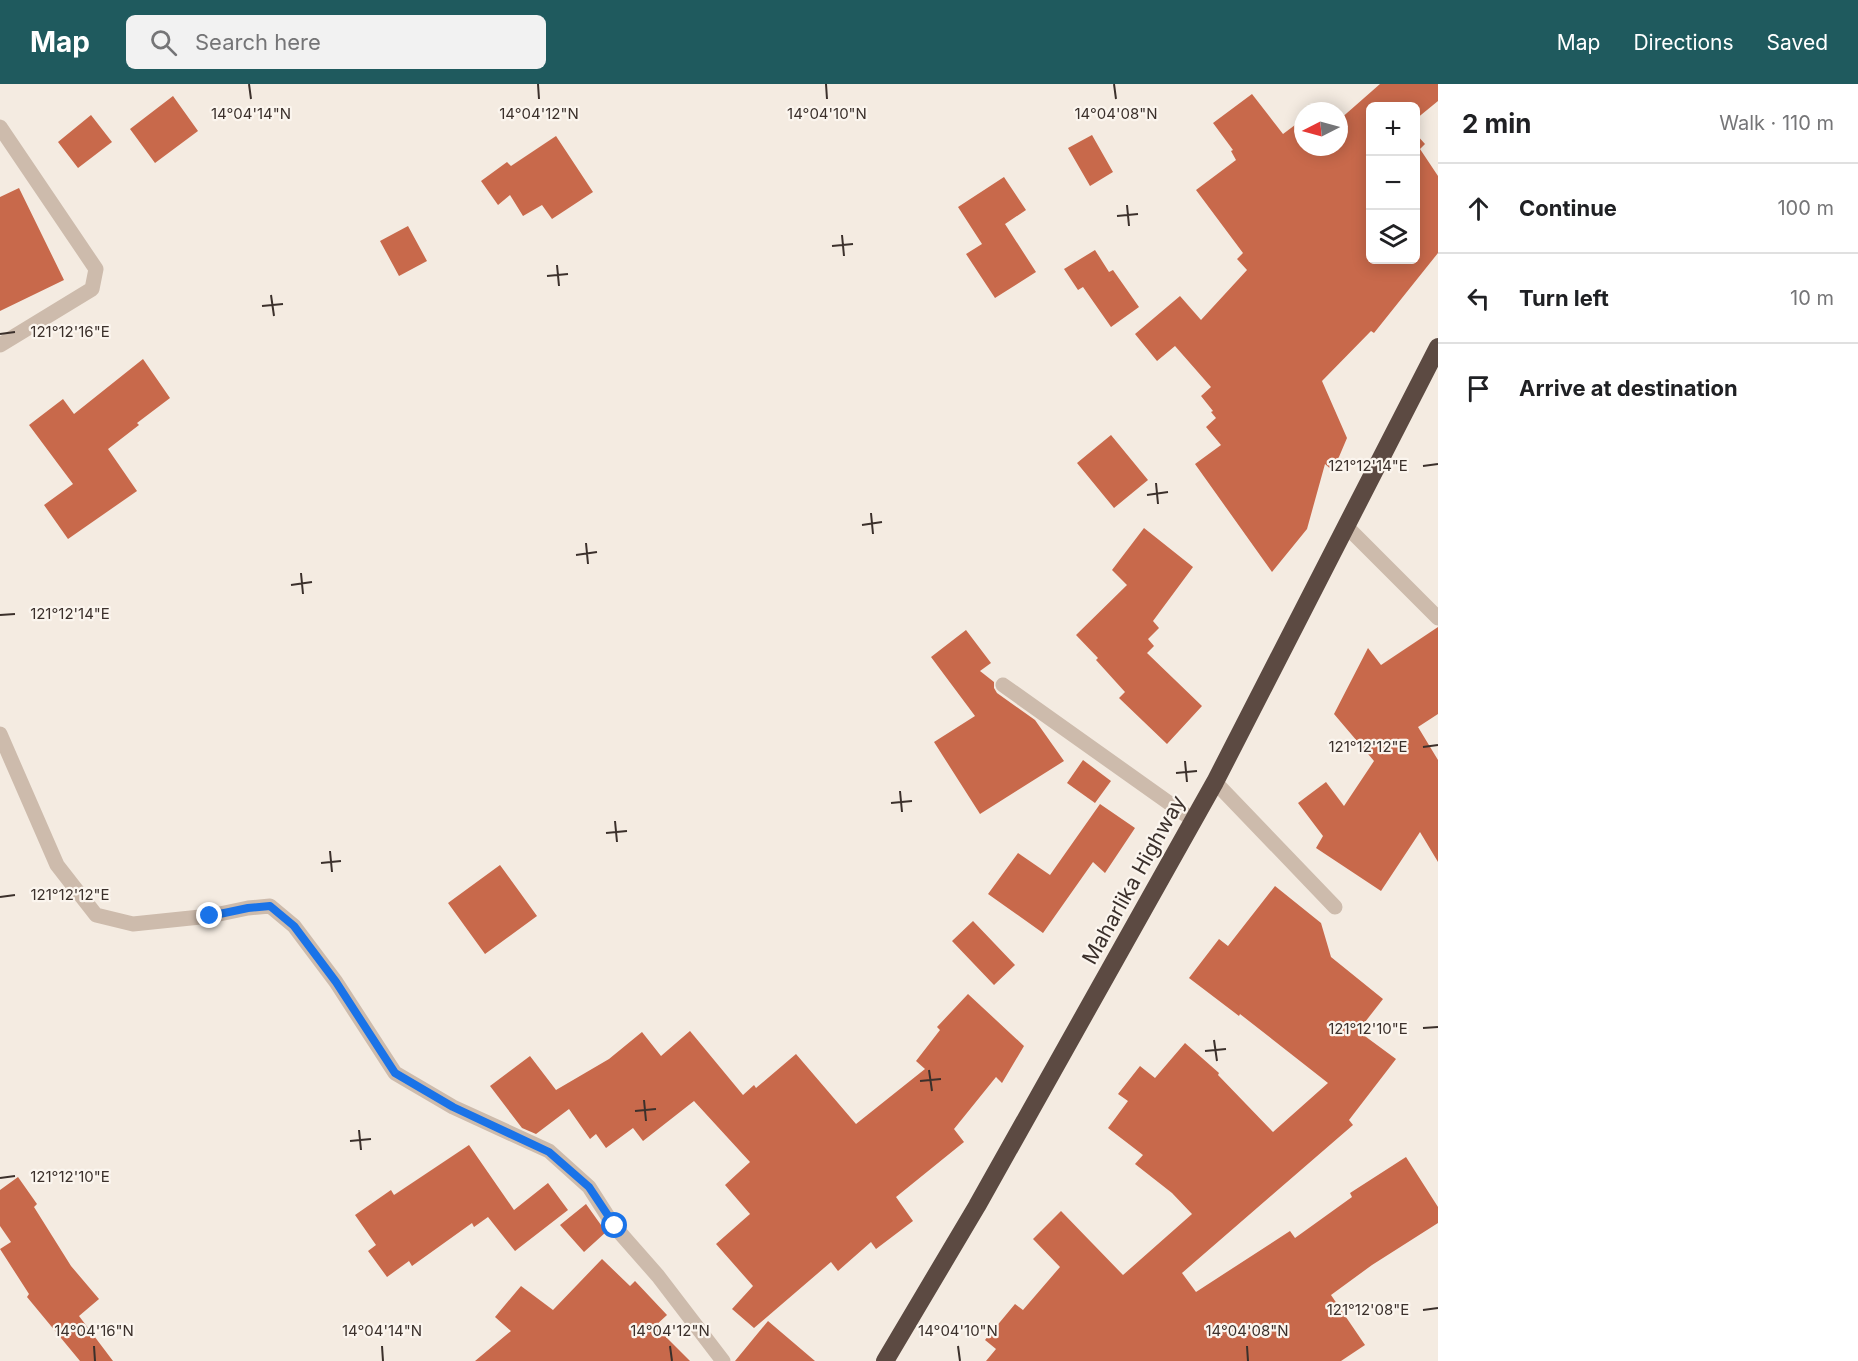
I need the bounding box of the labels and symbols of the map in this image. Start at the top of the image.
north arrow [1294,102,1348,156]
text: 14°04'14"N [211,104,291,123]
text: 14°04'12"N [499,104,579,123]
text: 14°04'10"N [787,104,867,123]
text: 14°04'08"N [1074,104,1158,123]
text: 121°12'16"E [30,322,110,341]
text: 121°12'14"E [1328,456,1408,475]
text: 121°12'14"E [30,604,110,623]
text: 121°12'12"E [1328,737,1408,756]
street label: Maharlika Highway [1077,791,1190,968]
text: 121°12'12"E [30,885,110,904]
route end [196,902,222,928]
text: 121°12'10"E [1328,1019,1408,1038]
text: 121°12'10"E [30,1167,110,1186]
route start [601,1212,627,1238]
text: 121°12'08"E [1327,1300,1409,1319]
text: 14°04'16"N [54,1321,134,1340]
text: 14°04'14"N [342,1321,422,1340]
text: 14°04'12"N [630,1321,710,1340]
text: 14°04'10"N [918,1321,998,1340]
text: 14°04'08"N [1205,1321,1289,1340]

